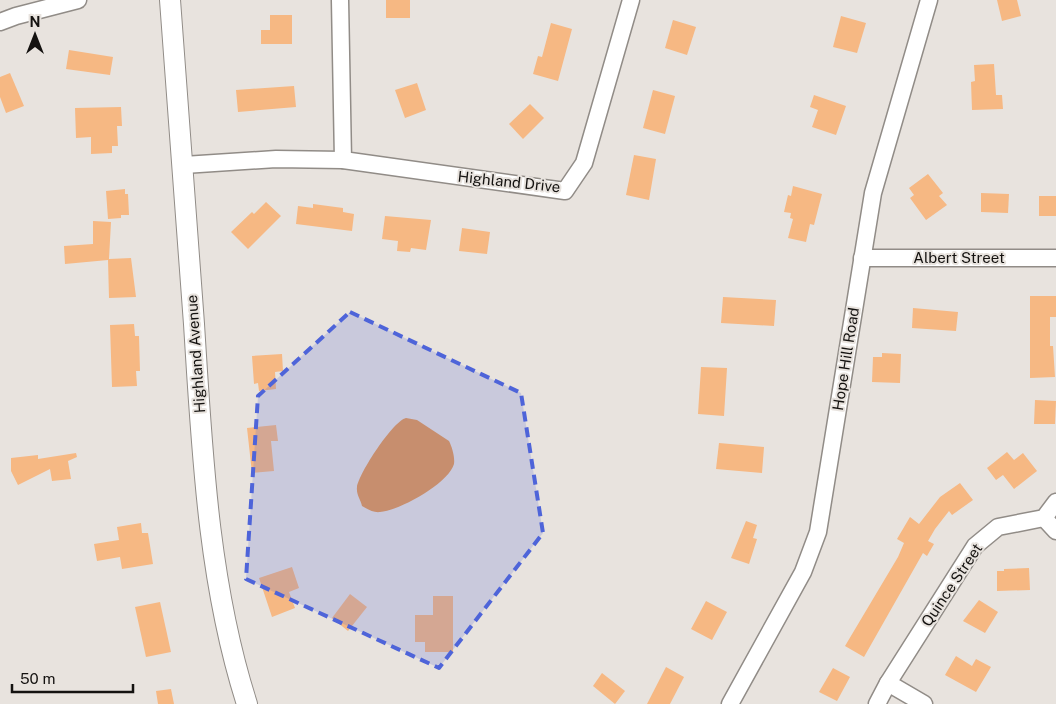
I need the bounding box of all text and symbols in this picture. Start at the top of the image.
north arrow [10,10,60,60]
text: N [30,14,40,30]
street label: Highland Drive [457,168,561,195]
street label: Albert Street [913,249,1005,266]
street label: Highland Avenue [183,294,208,414]
street label: Hope Hill Road [829,306,862,412]
street label: Quince Street [918,540,986,629]
scale bar [12,662,134,694]
text: 50 m [20,670,55,687]

